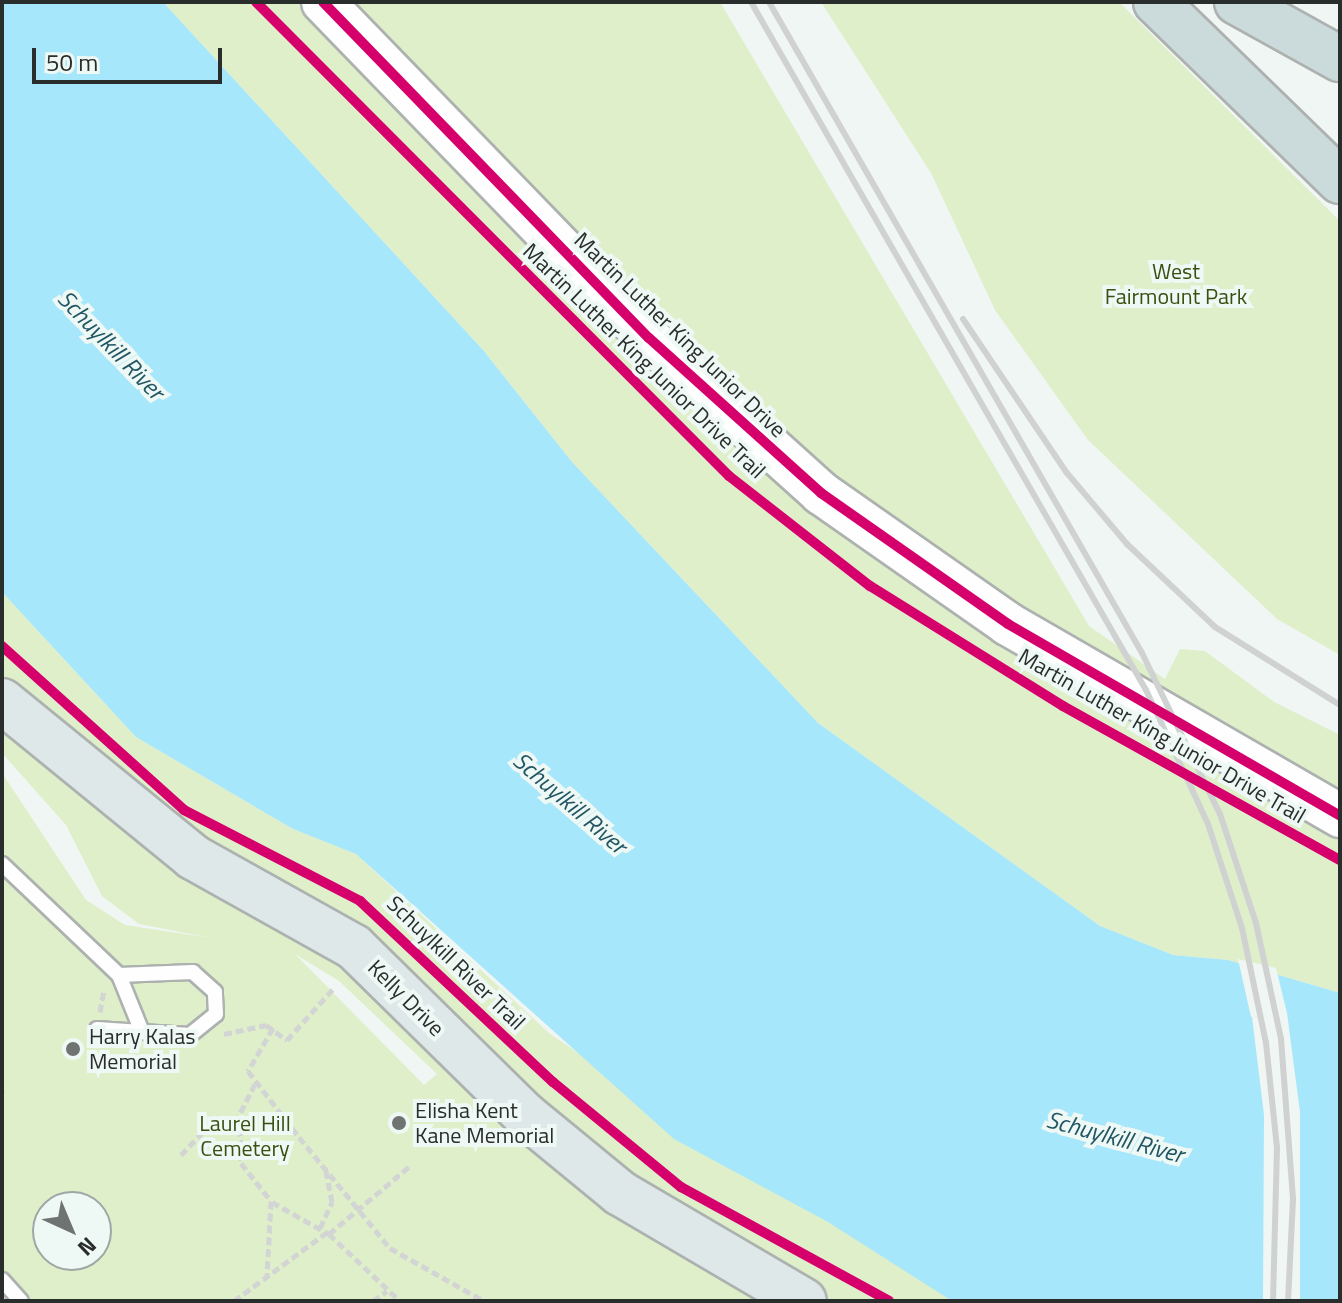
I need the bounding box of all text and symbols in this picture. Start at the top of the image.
scale bar [36,32,226,82]
text: 50 m [46,44,98,80]
street label: Martin Luther King Junior Drive [569,227,791,443]
street label: Martin Luther King Junior Drive Trail [517,238,771,484]
park label: West Fairmount Park [1105,258,1247,310]
water label: Schuylkill River [52,284,170,406]
street label: Martin Luther King Junior Drive Trail [1014,643,1310,829]
water label: Schuylkill River [507,746,633,860]
street label: Schuylkill River Trail [382,890,530,1036]
street label: Kelly Drive [362,954,450,1042]
place label: Harry Kalas Memorial [89,1023,195,1074]
marker: Harry Kalas Memorial [64,1040,82,1058]
place label: Elisha Kent Kane Memorial [415,1097,554,1148]
water label: Schuylkill River [1043,1105,1187,1169]
park label: Laurel Hill Cemetery [199,1110,291,1162]
marker: Elisha Kent Kane Memorial [390,1114,408,1132]
north arrow [32,1191,112,1271]
text: N [70,1229,105,1264]

